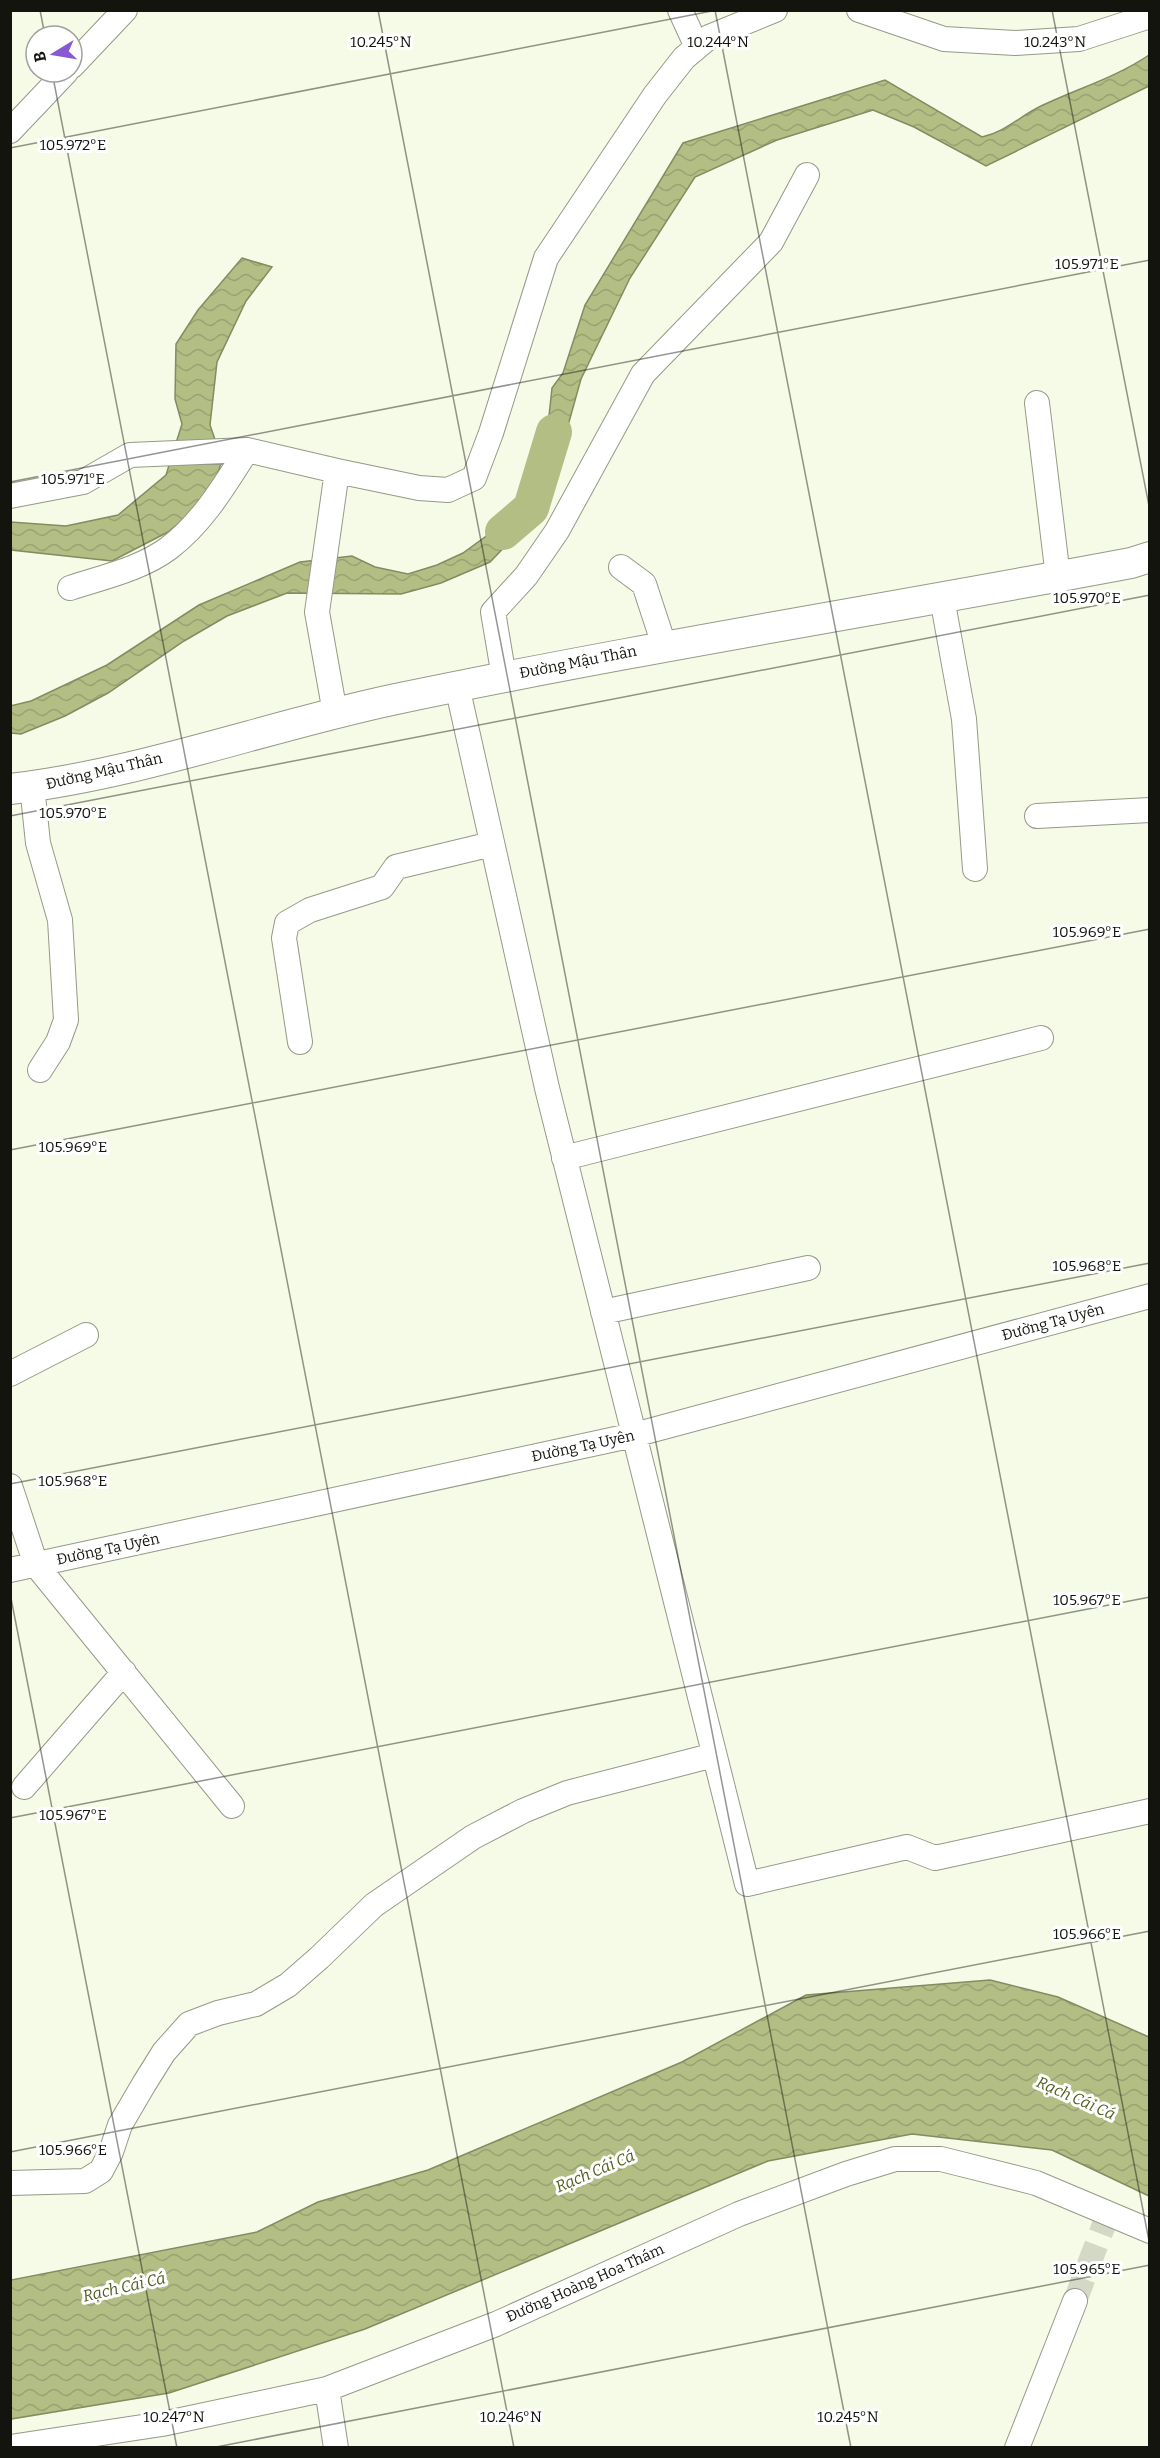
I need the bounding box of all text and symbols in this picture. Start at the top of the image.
north arrow [24,24,84,84]
text: 10.245°N [350,33,412,51]
text: 10.244°N [687,33,749,51]
text: 10.243°N [1024,33,1086,51]
text: B [29,50,50,64]
text: 105.972°E [40,136,106,154]
text: 105.971°E [1055,255,1119,273]
text: 105.971°E [41,470,105,488]
text: 105.970°E [1053,589,1121,607]
street label: Đường Mậu Thân [518,642,639,682]
street label: Đường Mậu Thân [44,749,164,793]
text: 105.970°E [39,804,107,822]
text: 105.969°E [1053,923,1121,941]
text: 105.969°E [39,1138,107,1156]
text: 105.968°E [1053,1257,1121,1275]
street label: Đường Tạ Uyên [1000,1300,1107,1344]
street label: Đường Tạ Uyên [530,1426,637,1466]
text: 105.968°E [39,1472,107,1490]
street label: Đường Tạ Uyên [55,1529,162,1569]
text: 105.967°E [1053,1591,1121,1609]
text: 105.967°E [39,1806,107,1824]
text: 105.966°E [1053,1925,1121,1943]
water label: Rạch Cái Cá [1034,2072,1118,2124]
text: 105.966°E [39,2141,107,2159]
water label: Rạch Cái Cá [553,2146,637,2196]
street label: Đường Hoàng Hoa Thám [503,2240,667,2326]
text: 105.965°E [1053,2260,1121,2278]
water label: Rạch Cái Cá [81,2268,167,2306]
text: 10.247°N [143,2408,205,2426]
text: 10.246°N [480,2408,542,2426]
text: 10.245°N [817,2408,879,2426]

